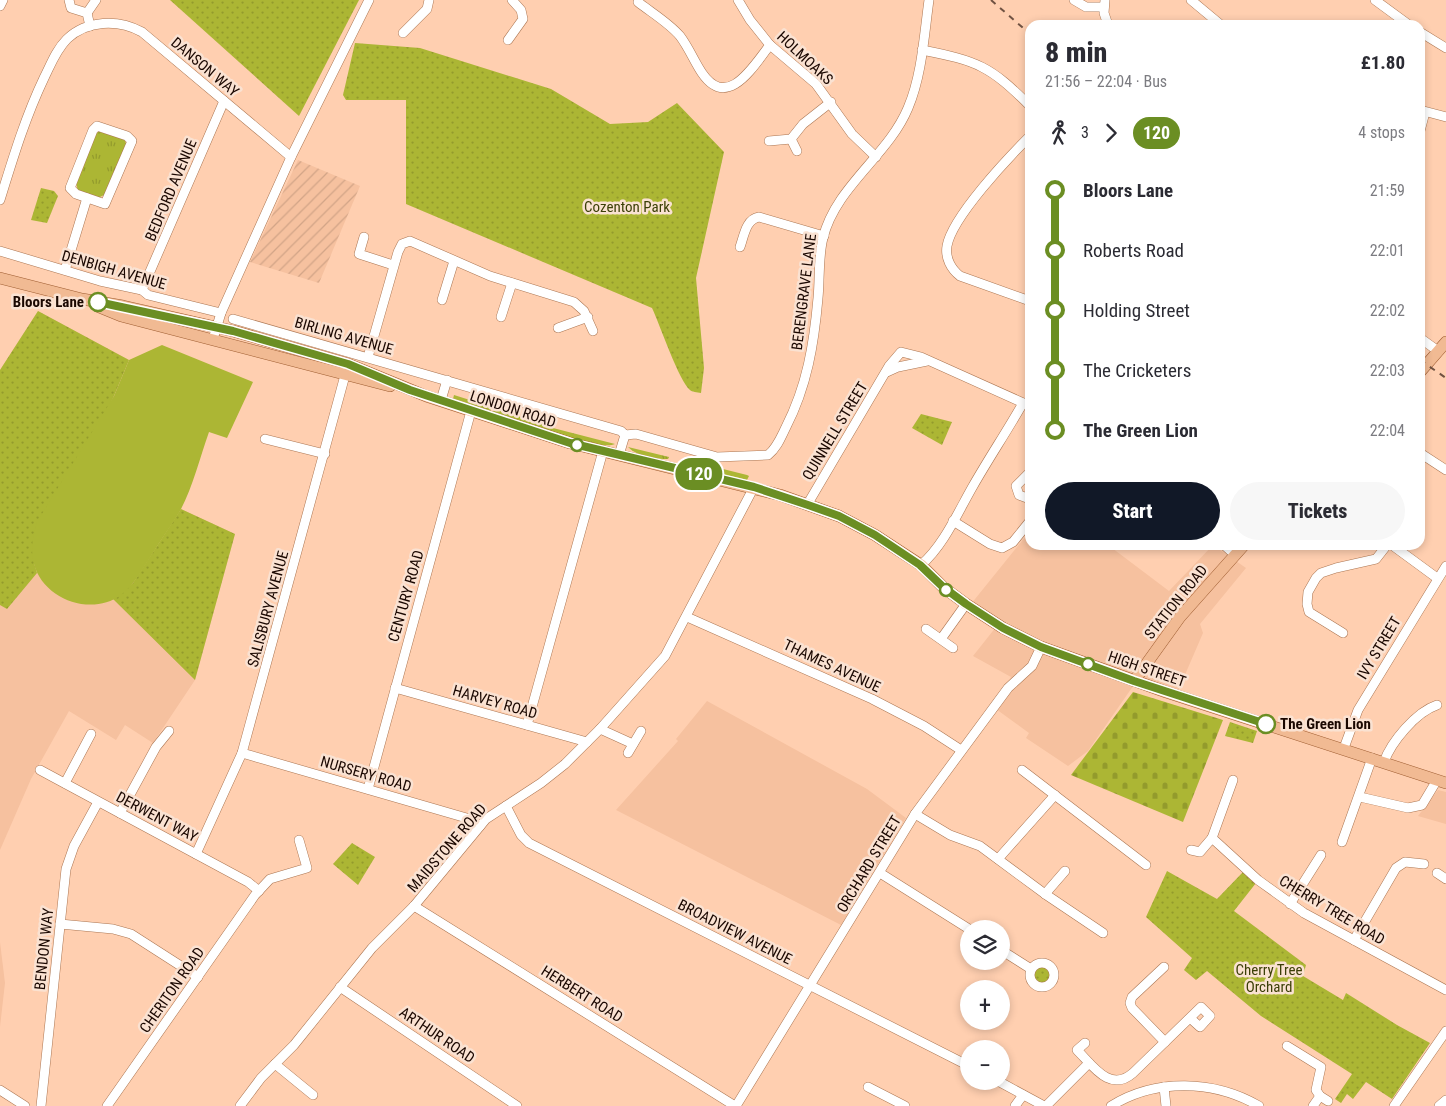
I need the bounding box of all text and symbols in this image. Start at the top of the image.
street label: HOLMOAKS [773,27,837,89]
street label: DANSON WAY [167,33,243,101]
text: 8 min [1045,36,1107,69]
text: £1.80 [1361,51,1405,74]
text: 21:56 – 22:04 · Bus [1045,72,1167,91]
icon: walk [1045,119,1073,147]
icon: forward [1097,119,1125,147]
text: 120 [1143,122,1170,143]
text: 3 [1081,123,1089,142]
text: 4 stops [1358,123,1405,142]
street label: BEDFORD AVENUE [141,136,201,244]
text: Bloors Lane [1083,179,1173,202]
text: 21:59 [1370,181,1405,200]
park label: Cozenton Park [584,198,670,216]
street label: BERENGRAVE LANE [788,233,820,351]
text: Roberts Road [1083,239,1184,262]
text: 22:01 [1370,241,1405,260]
street label: DENBIGH AVENUE [60,246,168,294]
marker: Bloors Lane [88,292,108,312]
place label: Bloors Lane [13,293,84,311]
text: Holding Street [1083,299,1190,322]
text: 22:02 [1370,301,1405,320]
street label: BIRLING AVENUE [293,313,395,359]
text: The Cricketers [1083,359,1191,382]
text: 22:03 [1370,361,1405,380]
street label: QUINNELL STREET [799,378,871,483]
street label: LONDON ROAD [468,387,558,431]
text: The Green Lion [1083,419,1198,442]
text: 22:04 [1370,421,1405,440]
unlabelled marker [570,438,584,452]
line badge: 120 [670,458,728,490]
text: 120 [685,463,713,484]
button: Start [1045,482,1220,540]
button: Tickets [1230,482,1405,540]
street label: CENTURY ROAD [384,548,428,644]
street label: SALISBURY AVENUE [244,549,292,669]
street label: STATION ROAD [1141,561,1211,643]
unlabelled marker [939,583,953,597]
street label: IVY STREET [1353,613,1405,683]
street label: THAMES AVENUE [781,636,883,696]
street label: HIGH STREET [1106,647,1188,691]
unlabelled marker [1081,657,1095,671]
street label: HARVEY ROAD [451,681,539,723]
marker: The Green Lion [1256,714,1276,734]
place label: The Green Lion [1280,715,1371,733]
street label: NURSERY ROAD [318,752,414,796]
street label: DERWENT WAY [113,788,201,846]
street label: MAIDSTONE ROAD [404,800,490,896]
street label: ORCHARD STREET [833,812,905,916]
street label: CHERRY TREE ROAD [1276,871,1388,949]
street label: BROADVIEW AVENUE [675,895,795,969]
street label: BENDON WAY [31,907,57,991]
map controls [960,920,1010,1090]
button: layers [960,920,1010,970]
street label: CHERITON ROAD [136,944,208,1036]
park label: Cherry Tree Orchard [1235,961,1303,996]
street label: HERBERT ROAD [538,962,626,1026]
button: + [960,980,1010,1030]
street label: ARTHUR ROAD [396,1003,478,1067]
button: − [960,1040,1010,1090]

